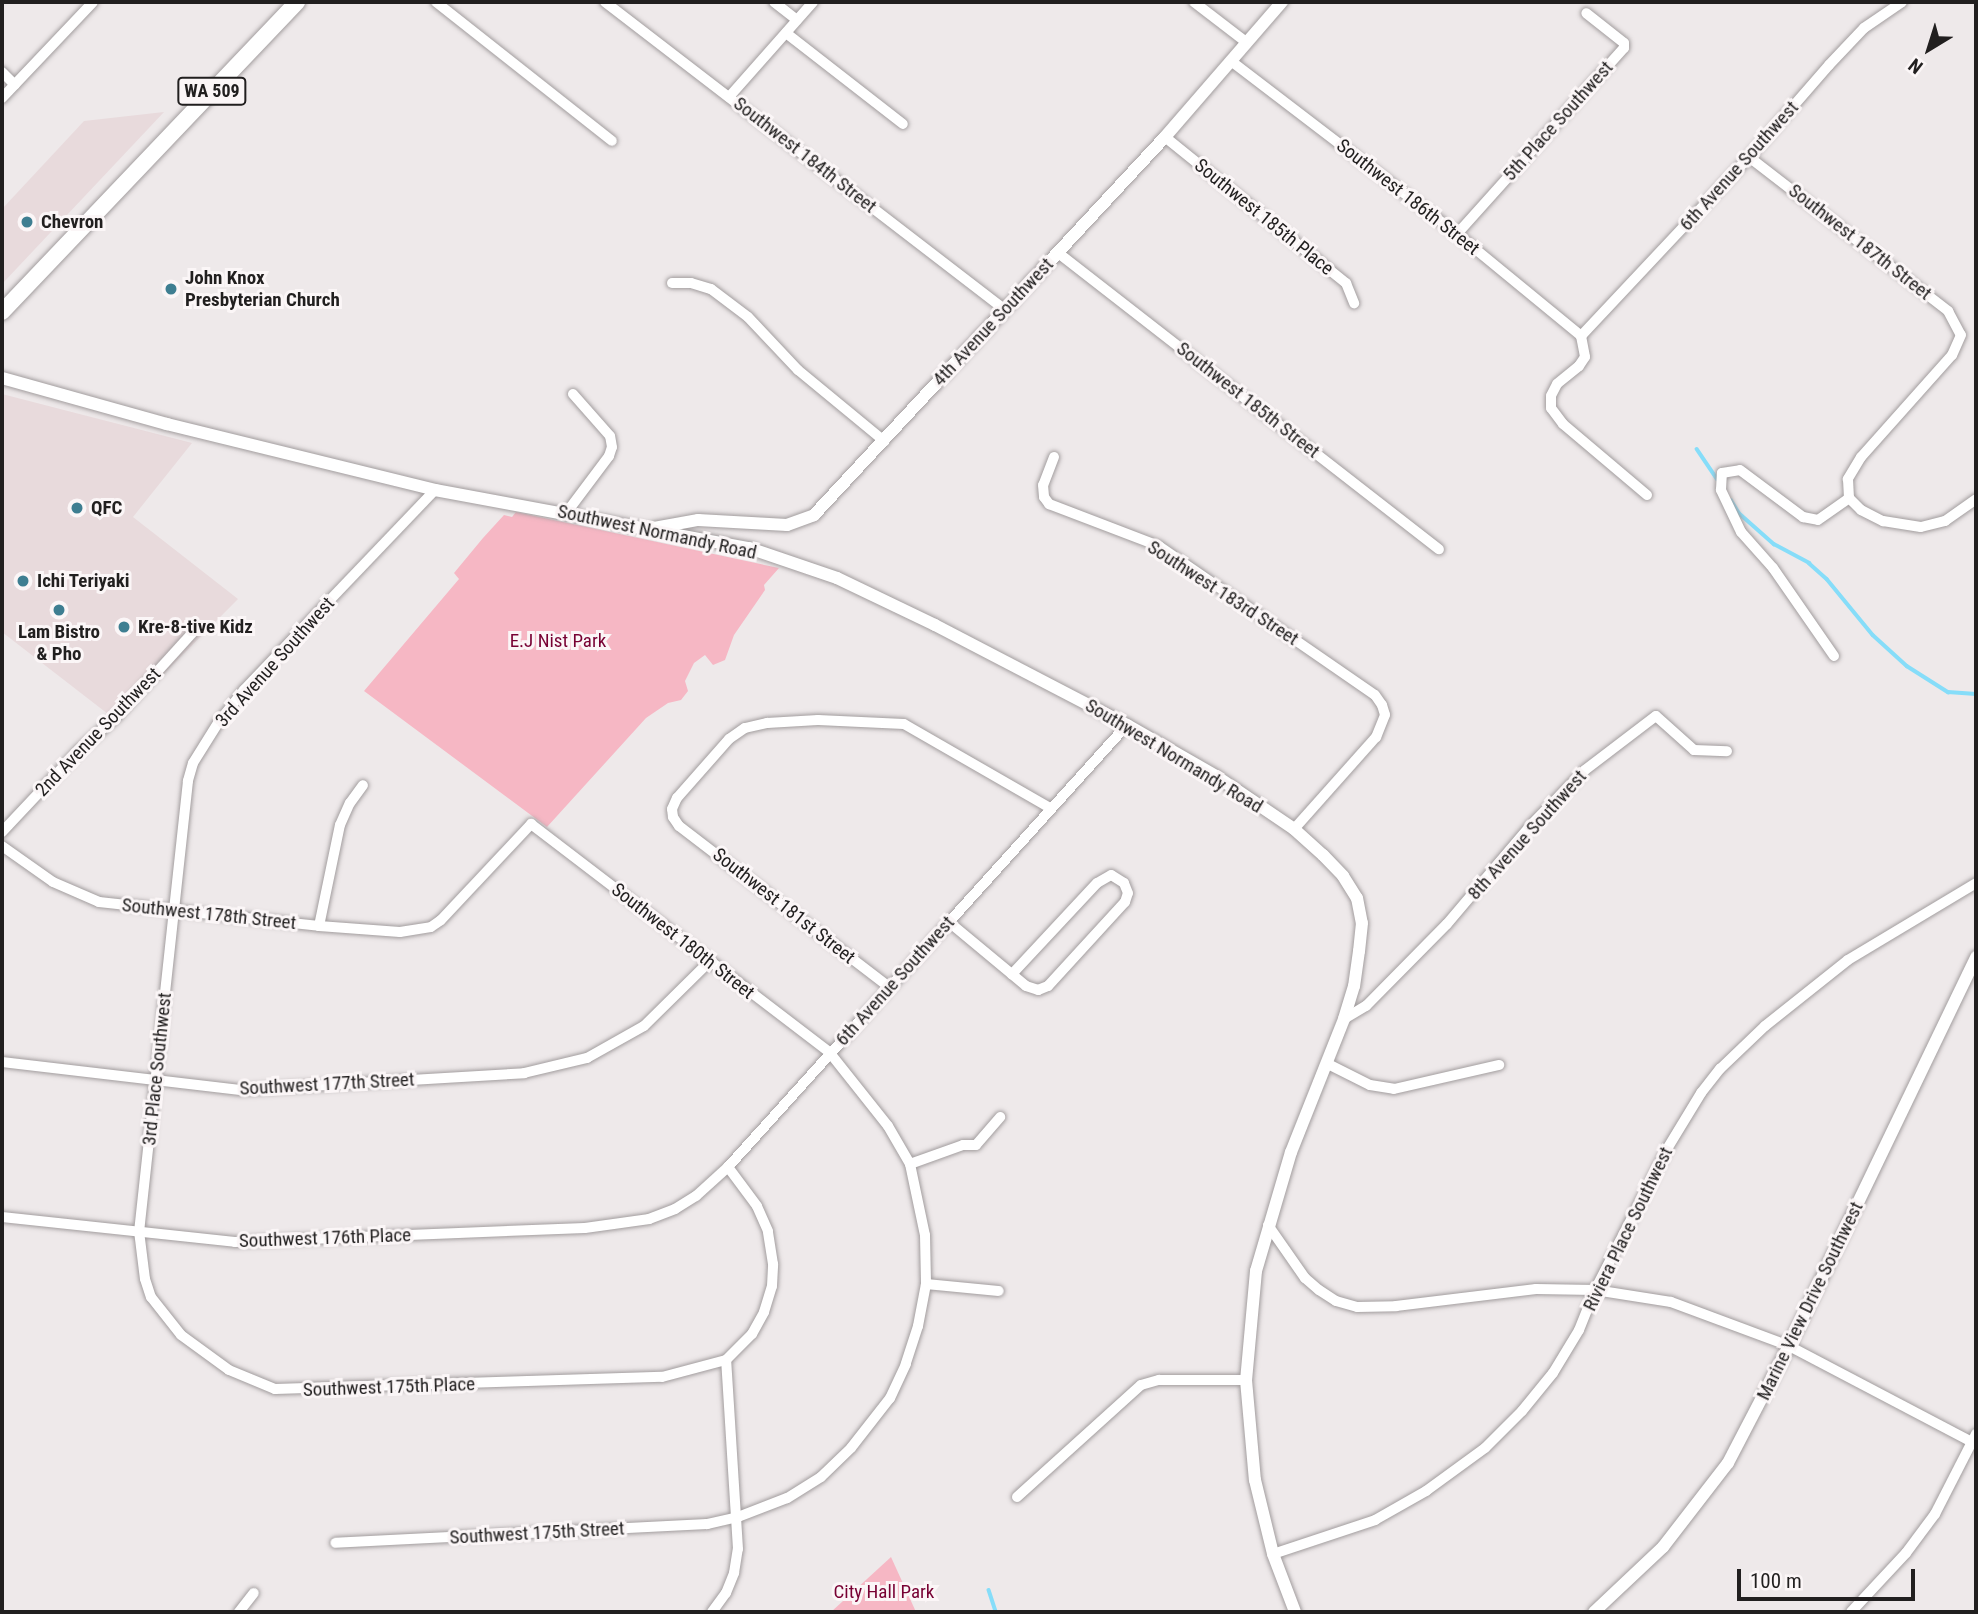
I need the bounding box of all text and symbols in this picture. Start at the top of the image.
north arrow [1894,14,1964,84]
text: N [1904,53,1927,79]
street label: 5th Place Southwest [1498,56,1618,186]
road number: WA 509 [177,76,247,106]
street label: Southwest 184th Street [729,92,881,218]
street label: 6th Avenue Southwest [1675,97,1803,235]
street label: Southwest 186th Street [1332,134,1484,260]
street label: Southwest 185th Place [1190,154,1338,280]
street label: Southwest 187th Street [1784,179,1936,305]
place label: Chevron [41,211,103,233]
marker: Chevron [19,214,35,230]
street label: 4th Avenue Southwest [928,253,1058,391]
place label: John Knox Presbyterian Church [185,267,340,311]
marker: John Knox Presbyterian Church [163,281,179,297]
street label: Southwest 185th Street [1172,337,1324,463]
place label: QFC [91,497,122,519]
marker: QFC [69,500,85,516]
street label: Southwest Normandy Road [555,500,759,564]
street label: Southwest 183rd Street [1143,536,1303,650]
place label: Ichi Teriyaki [37,570,130,592]
marker: Ichi Teriyaki [15,573,31,589]
street label: 3rd Avenue Southwest [211,592,339,732]
marker: Lam Bistro & Pho [51,602,67,618]
place label: Kre-8-tive Kidz [138,616,253,638]
marker: Kre-8-tive Kidz [116,619,132,635]
place label: Lam Bistro & Pho [18,621,100,665]
park label: E.J Nist Park [510,630,606,652]
street label: 2nd Avenue Southwest [31,663,165,801]
street label: Southwest Normandy Road [1081,694,1267,818]
street label: 8th Avenue Southwest [1463,766,1591,904]
street label: Southwest 181st Street [708,843,860,969]
street label: Southwest 180th Street [607,878,759,1004]
street label: Southwest 178th Street [121,894,297,934]
street label: 6th Avenue Southwest [831,912,959,1050]
street label: 3rd Place Southwest [138,991,176,1147]
street label: Southwest 177th Street [239,1068,415,1100]
street label: Riviera Place Southwest [1578,1143,1678,1315]
street label: Marine View Drive Southwest [1752,1198,1868,1404]
street label: Southwest 176th Place [239,1224,411,1252]
street label: Southwest 175th Place [303,1373,475,1401]
street label: Southwest 175th Street [449,1517,625,1549]
scale bar [1740,1554,1918,1598]
text: 100 m [1750,1569,1802,1593]
park label: City Hall Park [834,1581,934,1603]

